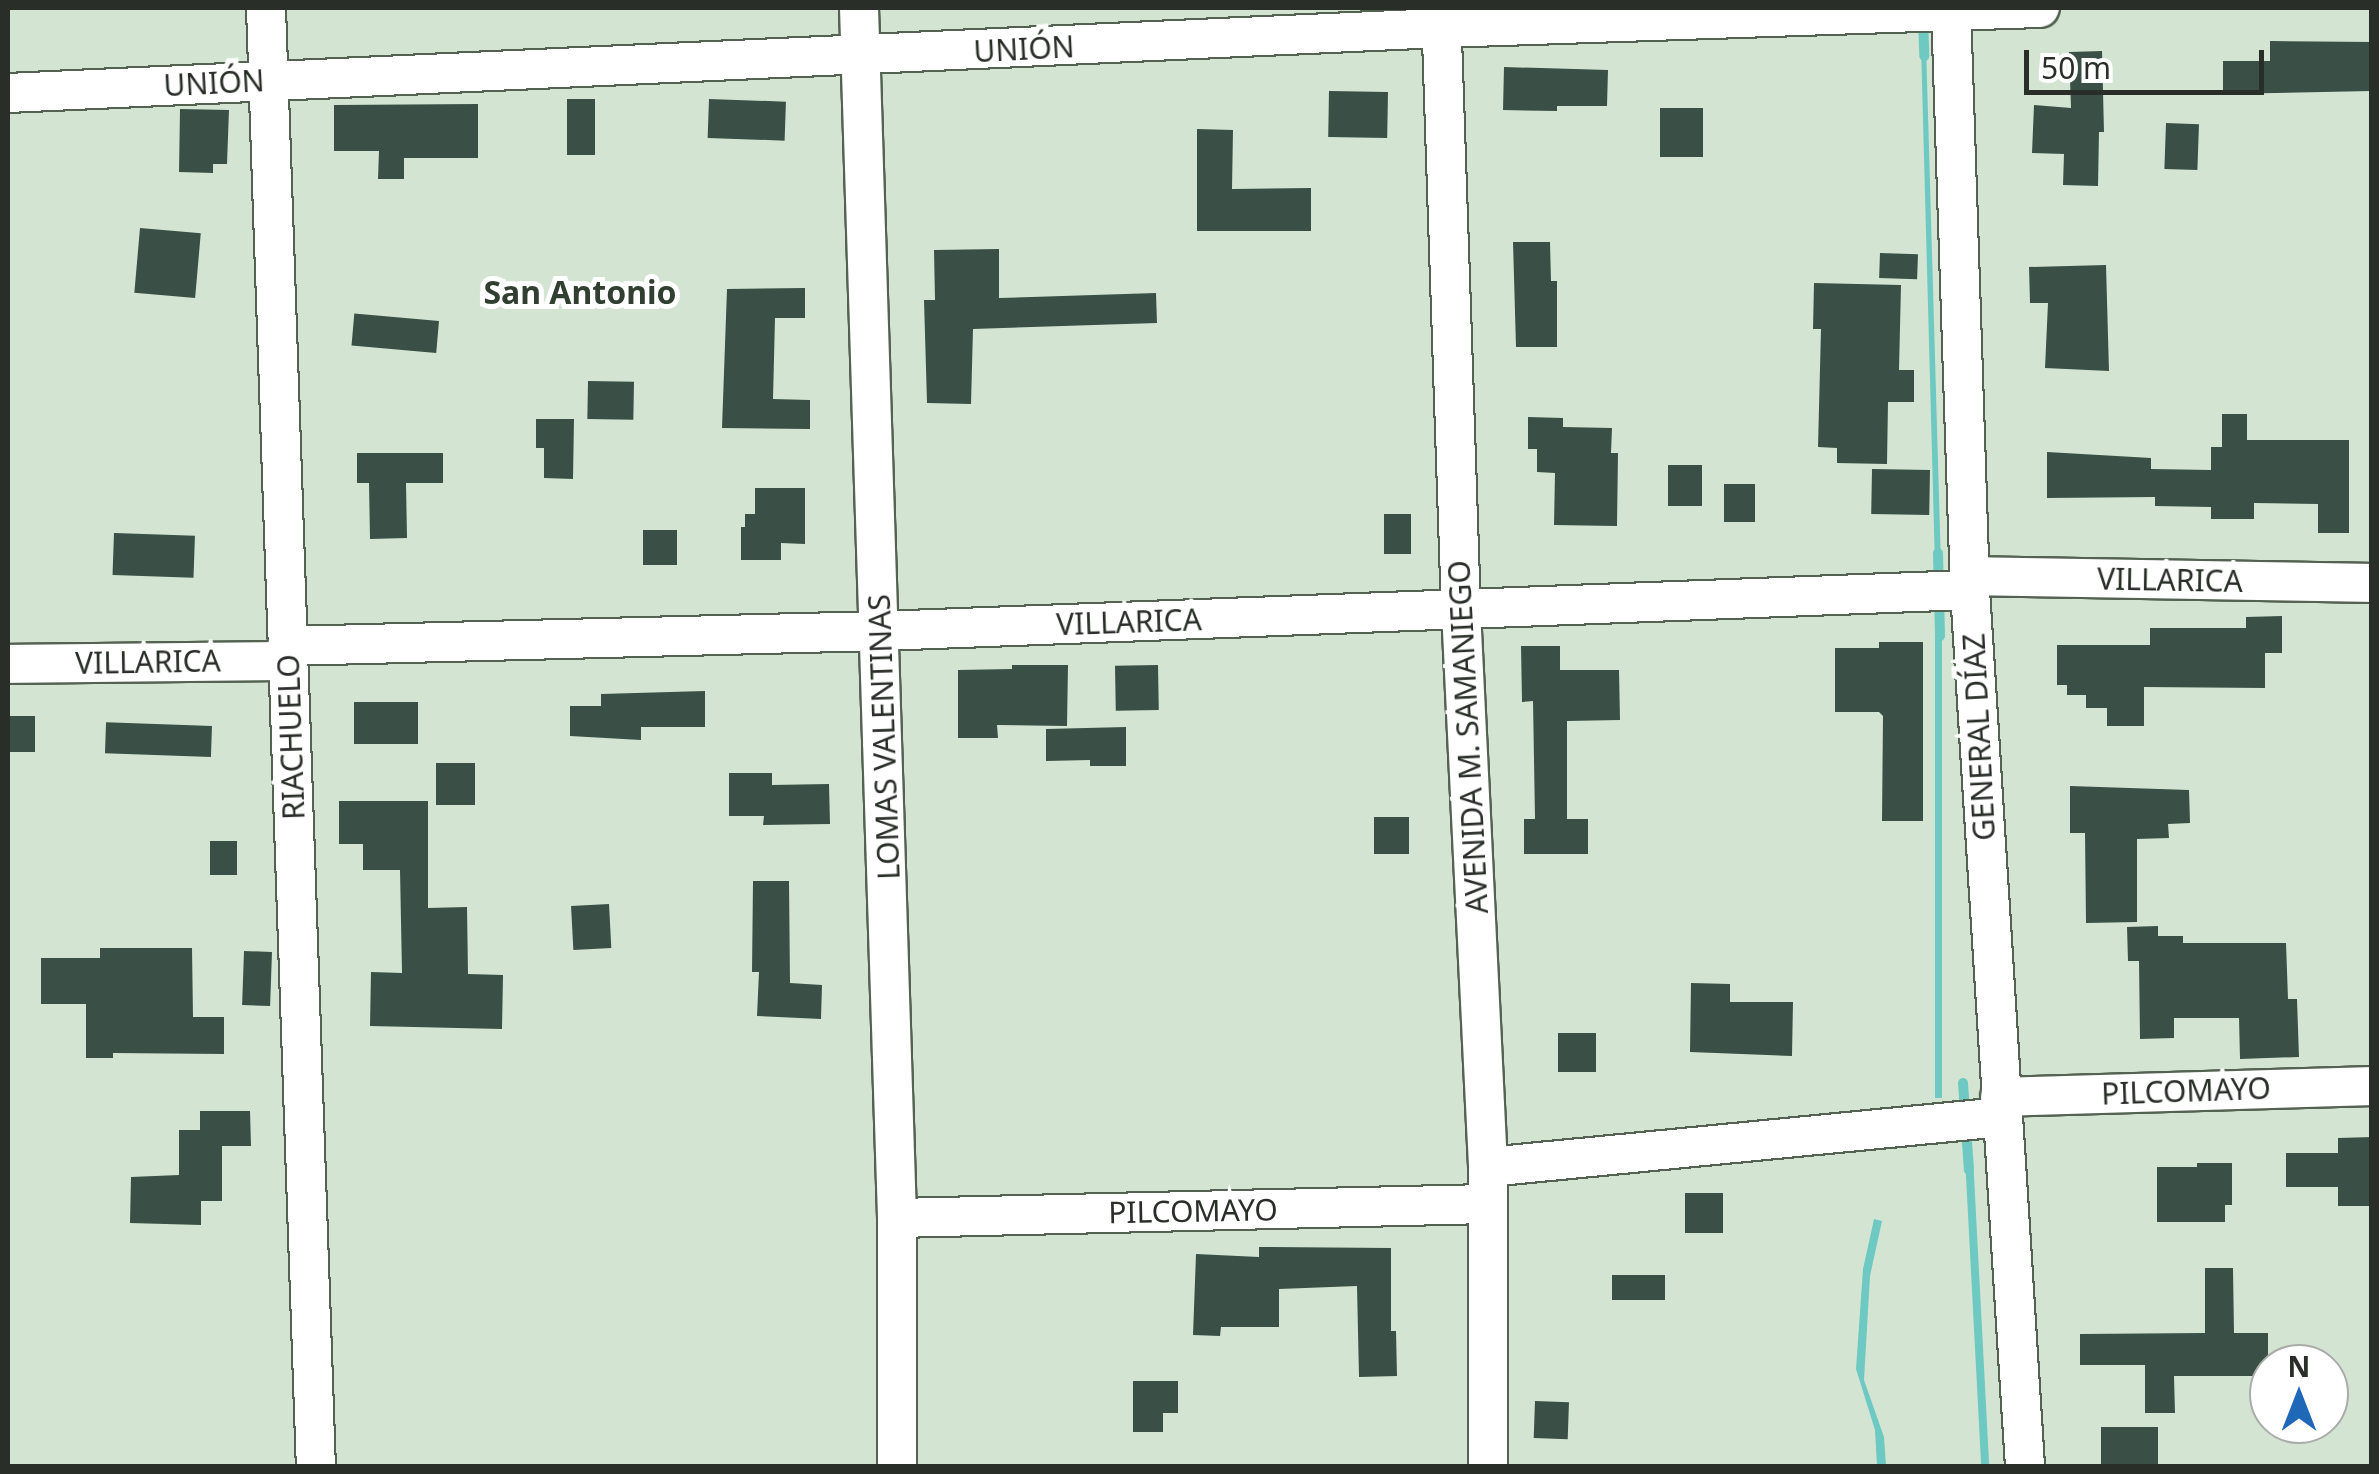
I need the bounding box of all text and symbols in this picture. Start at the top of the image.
street label: UNIÓN [973,28,1075,70]
scale bar [2029,30,2269,92]
text: 50 m [2041,47,2111,88]
street label: UNIÓN [163,62,265,104]
district label: San Antonio [483,273,677,311]
street label: AVENIDA M. SAMANIEGO [1441,559,1495,915]
street label: VILLARICA [2097,561,2243,599]
street label: LOMAS VALENTINAS [861,594,907,880]
street label: VILLARICA [1056,601,1202,643]
street label: GENERAL DÍAZ [1956,632,2002,842]
street label: VILLARICA [75,643,221,681]
street label: RIACHUELO [270,654,312,820]
street label: PILCOMAYO [2101,1070,2271,1112]
street label: PILCOMAYO [1108,1192,1278,1230]
north arrow [2249,1344,2349,1444]
text: N [2288,1347,2310,1385]

